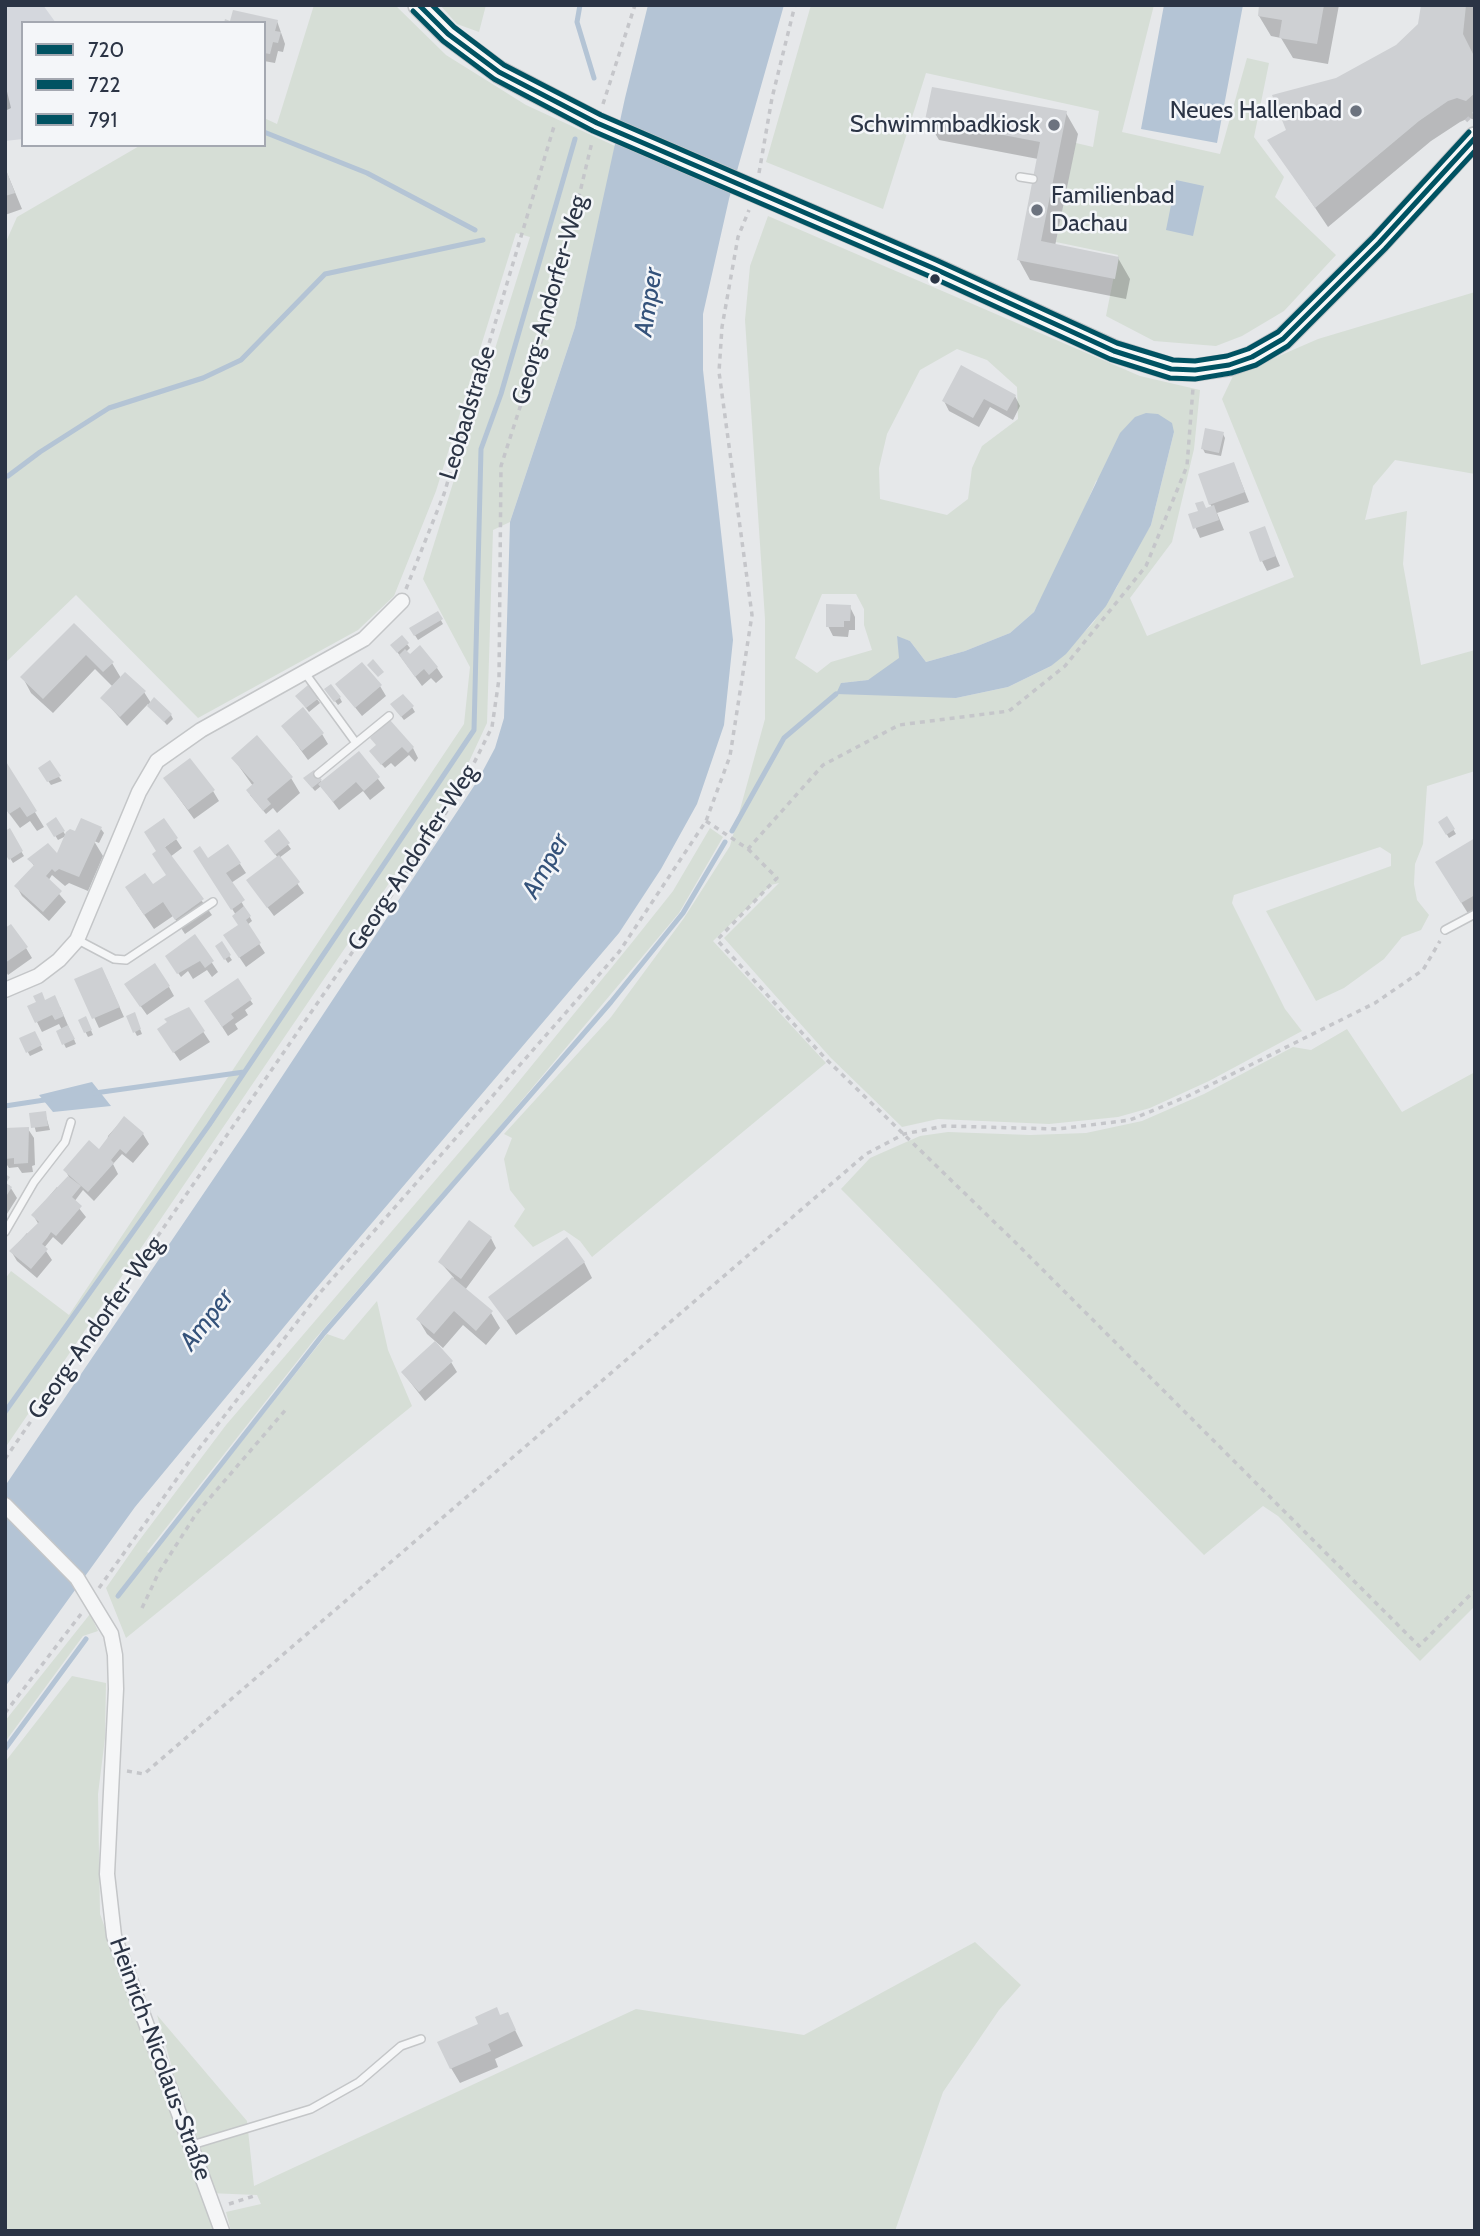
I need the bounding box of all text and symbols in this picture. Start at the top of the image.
legend [21,21,266,147]
text: 720 [88,37,124,62]
text: 722 [88,72,121,97]
place label: Neues Hallenbad [1170,97,1342,125]
marker: Neues Hallenbad [1348,103,1364,119]
text: 791 [88,107,117,132]
place label: Schwimmbadkiosk [850,111,1040,139]
marker: Schwimmbadkiosk [1046,117,1062,133]
place label: Familienbad Dachau [1051,182,1174,238]
street label: Georg-Andorfer-Weg [506,192,594,408]
marker: Familienbad Dachau [1029,202,1045,218]
water label: Amper [628,265,670,339]
unlabelled marker [928,272,942,286]
street label: Leobadstraße [434,343,502,483]
street label: Georg-Andorfer-Weg [342,759,484,957]
water label: Amper [516,828,576,904]
street label: Georg-Andorfer-Weg [22,1231,170,1425]
water label: Amper [173,1283,241,1357]
street label: Heinrich-Nicolaus-Straße [103,1934,217,2184]

